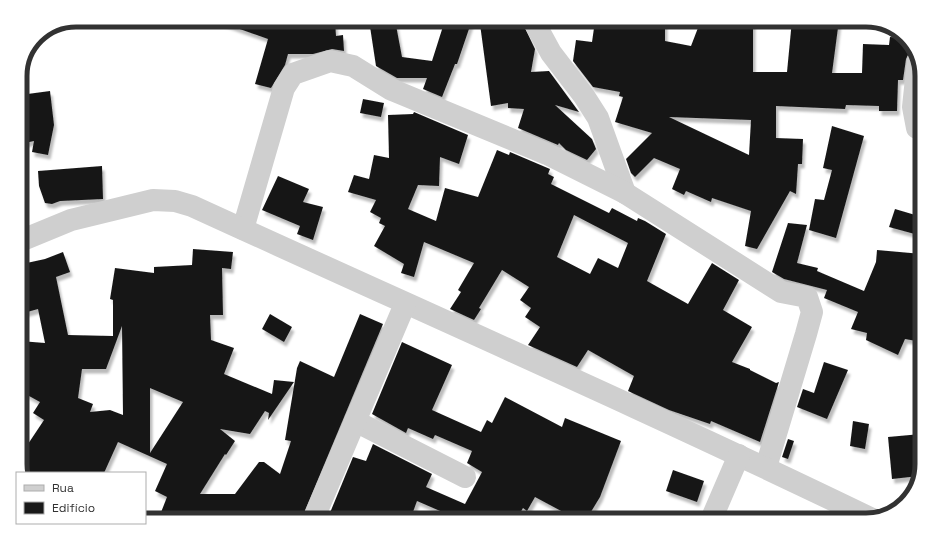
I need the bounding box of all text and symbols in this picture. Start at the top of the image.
legend [16,472,146,524]
text: Rua [52,480,74,496]
text: Edifício [52,500,95,516]

